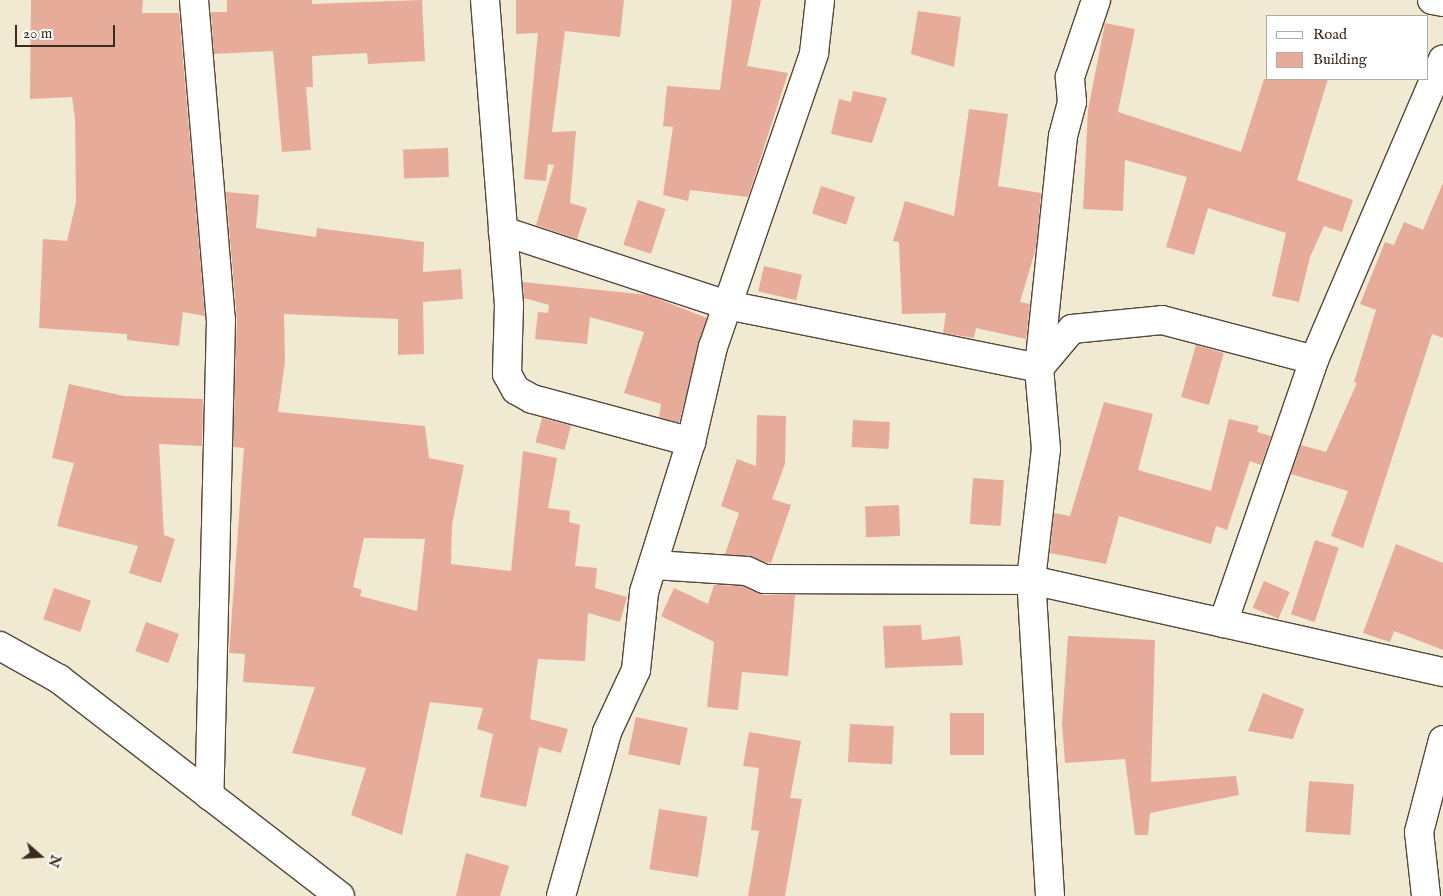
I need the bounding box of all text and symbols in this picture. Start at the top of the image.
scale bar [18,15,118,47]
legend [1266,15,1428,80]
text: 20 m [23,24,52,43]
text: Road [1313,25,1347,44]
text: Building [1313,50,1367,69]
north arrow [15,831,65,881]
text: N [44,852,65,870]

